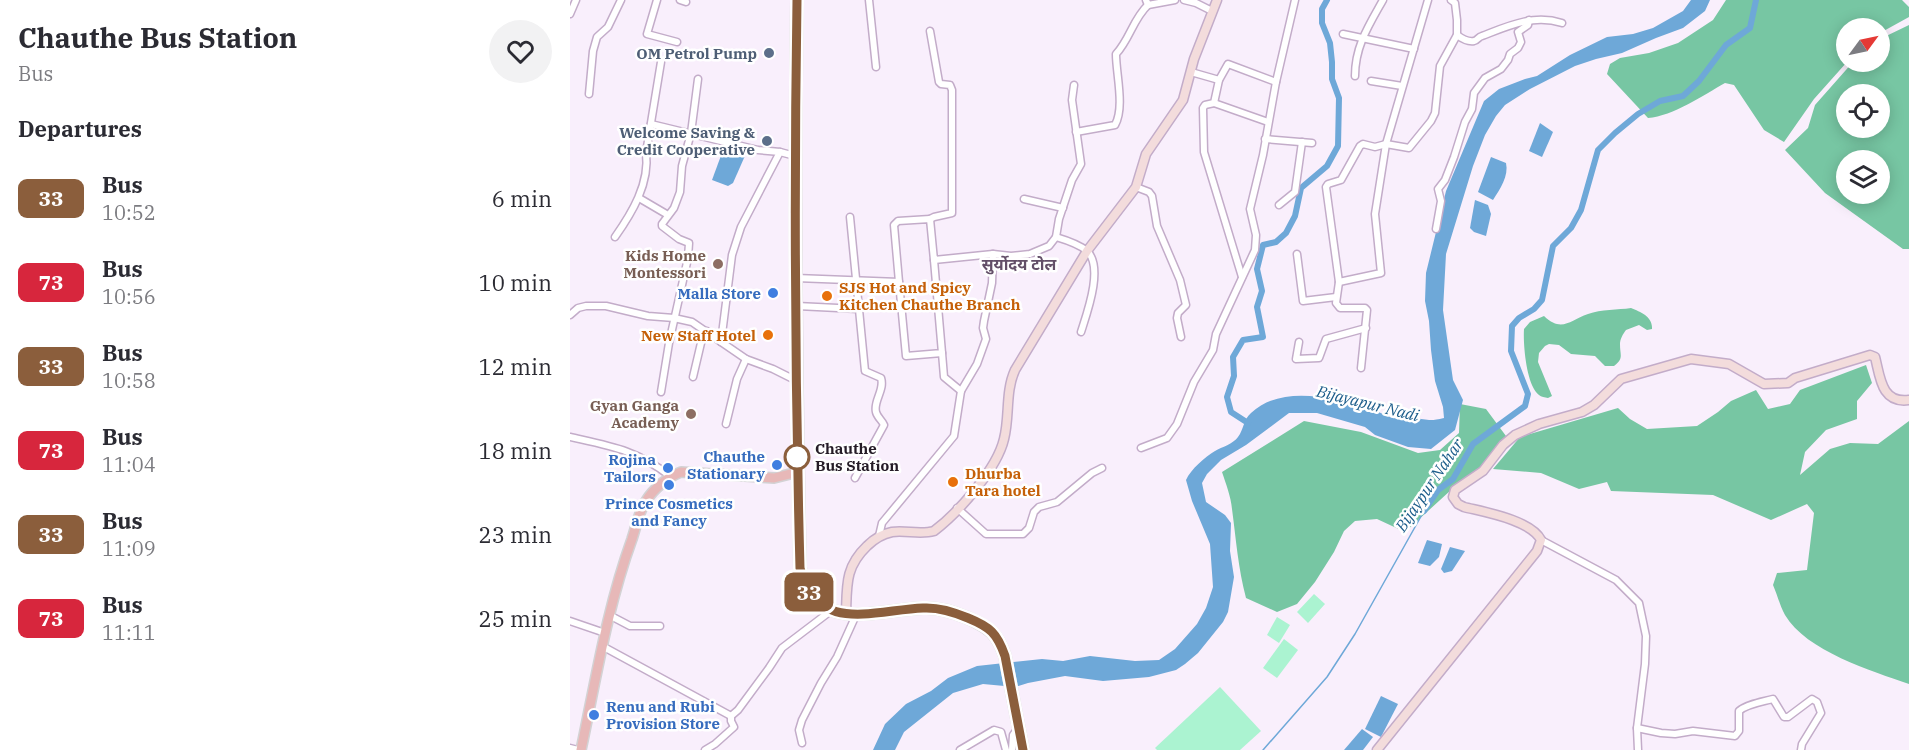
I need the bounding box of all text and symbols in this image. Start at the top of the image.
north arrow [1836,18,1890,72]
map controls [1836,18,1890,204]
text: Chauthe Bus Station [18,19,297,56]
button: heart [489,20,552,83]
place label: OM Petrol Pump [636,44,757,63]
marker: OM Petrol Pump [762,46,776,60]
text: Bus [18,60,53,87]
button: locate [1836,84,1890,138]
text: Departures [18,114,142,143]
place label: Welcome Saving & Credit Cooperative [617,123,755,159]
marker: Welcome Saving & Credit Cooperative [760,134,774,148]
button: layers [1836,150,1890,204]
text: Bus [102,170,143,199]
text: 33 [38,184,64,212]
text: 6 min [492,184,552,213]
text: 10:52 [102,199,156,226]
place label: Kids Home Montessori [624,246,706,282]
text: Bus [102,254,143,283]
district label: सुर्योदय टोल [982,254,1058,275]
marker: Kids Home Montessori [711,257,725,271]
text: 73 [38,268,64,296]
text: 10 min [479,268,552,297]
place label: SJS Hot and Spicy Kitchen Chauthe Branch [839,278,1021,314]
text: 10:56 [102,283,156,310]
place label: Malla Store [678,284,761,303]
marker: Malla Store [766,286,780,300]
marker: SJS Hot and Spicy Kitchen Chauthe Branch [820,289,834,303]
place label: New Staff Hotel [641,326,756,345]
marker: New Staff Hotel [761,328,775,342]
text: Bus [102,338,143,367]
text: 33 [38,352,64,380]
text: 12 min [479,352,552,381]
text: 10:58 [102,367,156,394]
water label: Bijayapur Nadi [1314,380,1422,425]
place label: Gyan Ganga Academy [590,396,679,432]
marker: Gyan Ganga Academy [684,407,698,421]
text: Bus [102,422,143,451]
water label: Bijaypur Nahar [1390,434,1468,536]
text: 73 [38,436,64,464]
text: 18 min [479,436,552,465]
place label: Chauthe Bus Station [815,439,899,475]
marker: Chauthe Bus Station [784,444,810,470]
place label: Chauthe Stationary [687,447,765,483]
place label: Rojina Tailors [604,450,656,486]
text: 11:04 [102,451,156,478]
marker: Chauthe Stationary [770,458,784,472]
marker: Rojina Tailors [661,461,675,475]
place label: Dhurba Tara hotel [965,464,1041,500]
marker: Dhurba Tara hotel [946,475,960,489]
marker: Prince Cosmetics and Fancy [662,478,676,492]
place label: Prince Cosmetics and Fancy [605,494,733,530]
text: Bus [102,506,143,535]
text: 33 [38,520,64,548]
text: 23 min [479,520,552,549]
text: 11:09 [102,535,156,562]
line badge: 33 [782,572,836,612]
text: 33 [796,578,822,606]
text: Bus [102,590,143,619]
text: 73 [38,604,64,632]
text: 25 min [479,604,552,633]
text: 11:11 [102,619,156,646]
place label: Renu and Rubi Provision Store [606,697,720,733]
marker: Renu and Rubi Provision Store [587,708,601,722]

